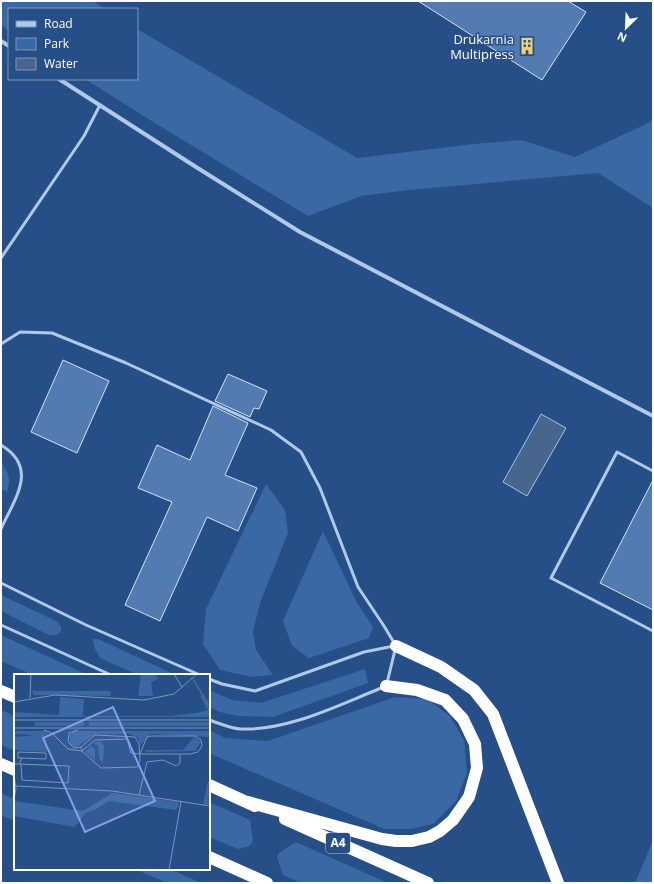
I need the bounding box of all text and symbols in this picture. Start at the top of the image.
legend [8,8,138,80]
north arrow [606,8,646,48]
text: Road [44,15,73,32]
text: N [615,29,629,46]
place label: Drukarnia Multipress [450,30,514,63]
text: Park [44,35,70,52]
building icon: Drukarnia Multipress [517,36,537,56]
text: Water [44,55,78,72]
inset map [14,674,210,870]
road number: A4 [326,833,350,853]

